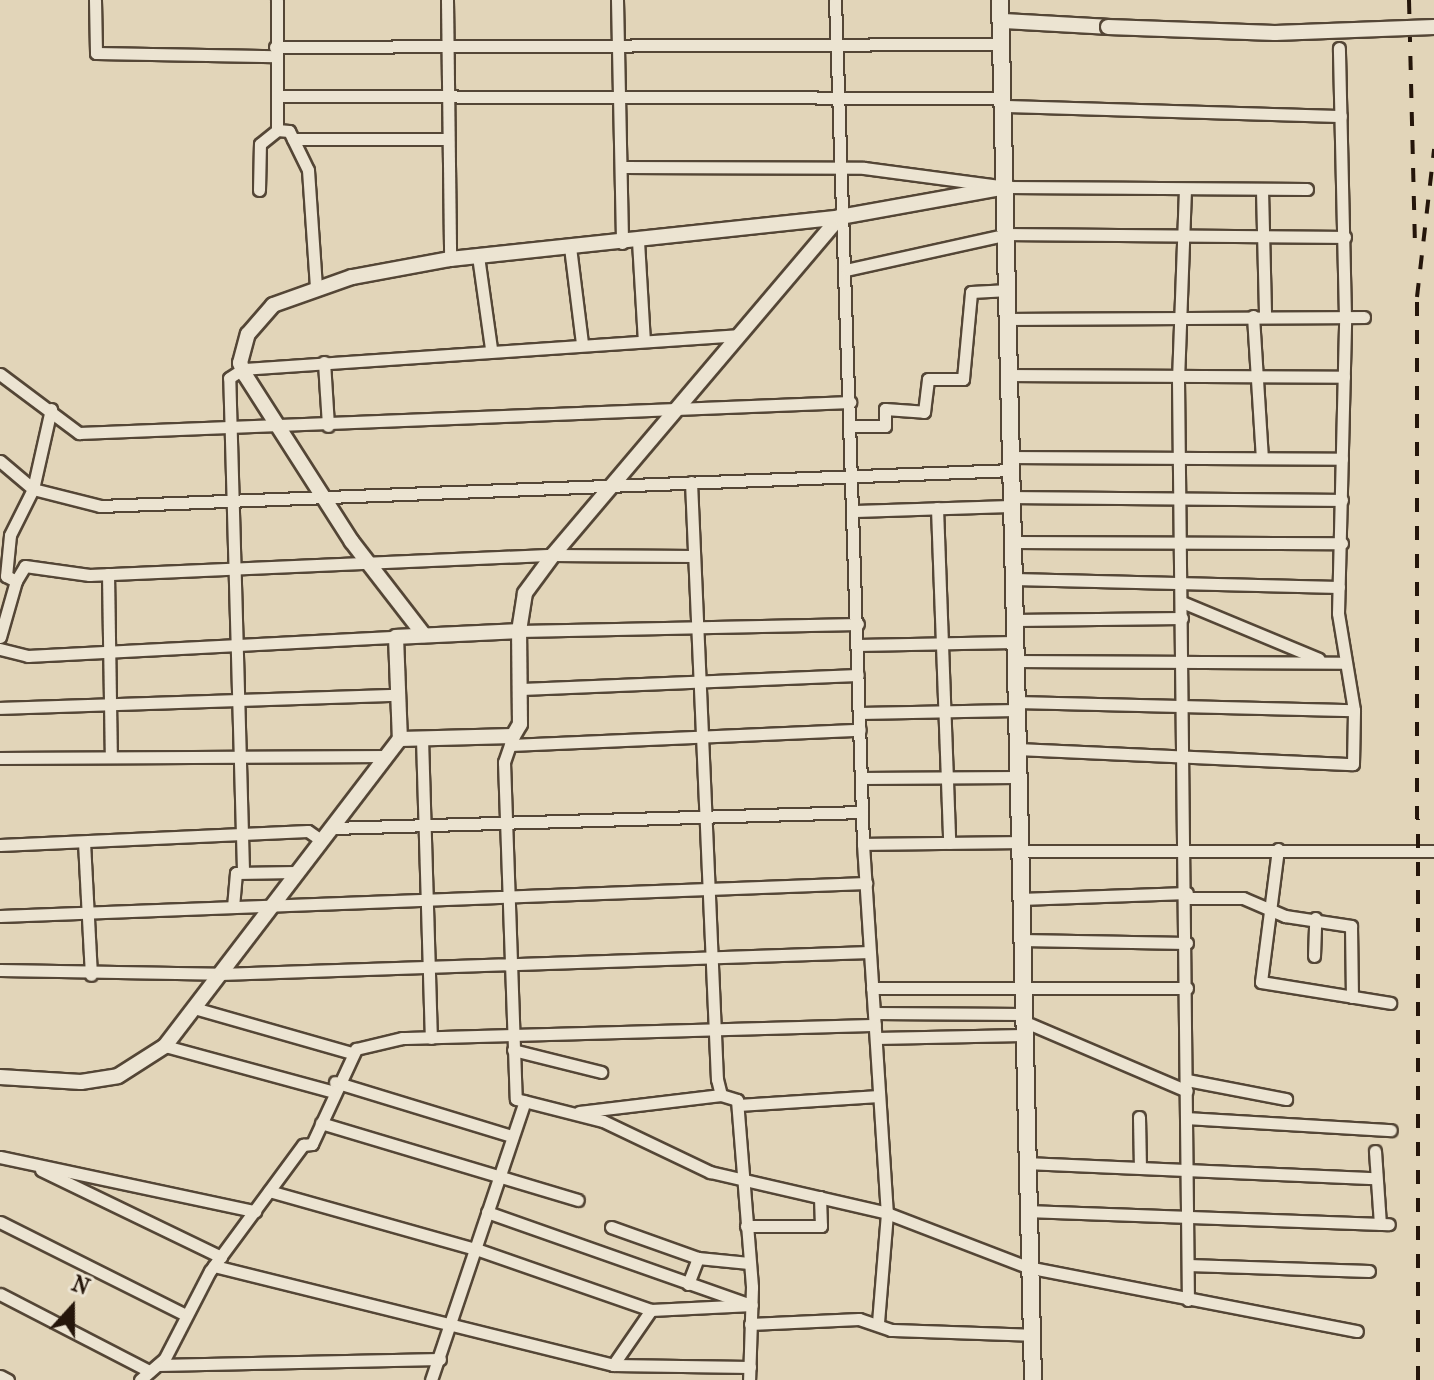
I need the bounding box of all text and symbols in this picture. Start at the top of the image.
north arrow [32,1268,112,1348]
text: N [68,1270,93,1301]

